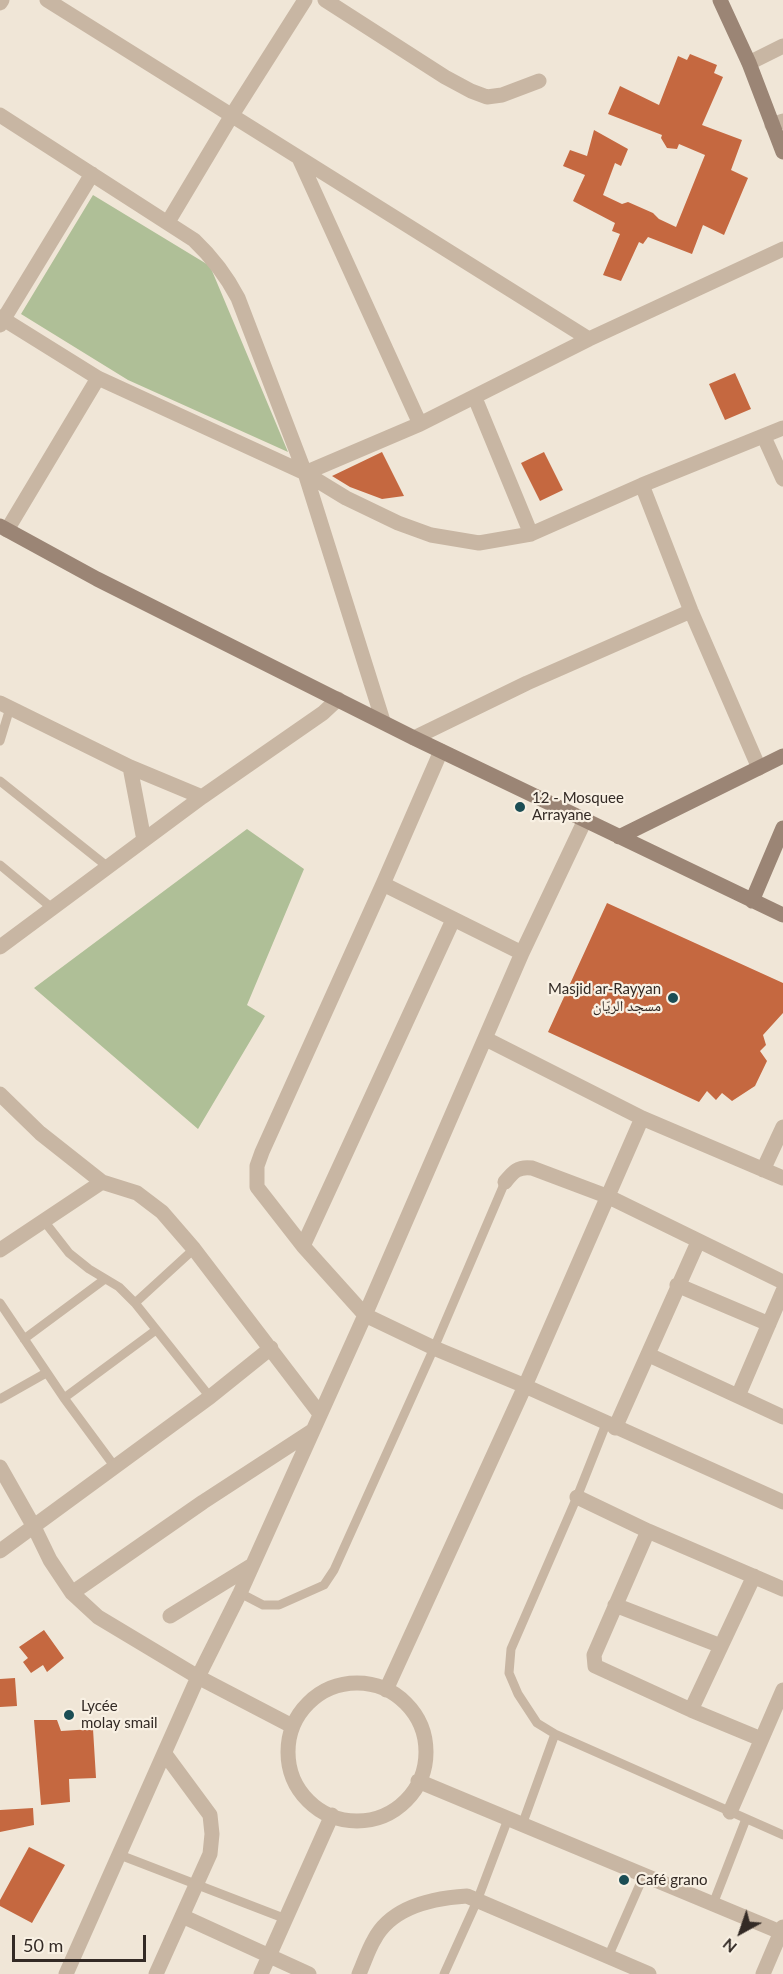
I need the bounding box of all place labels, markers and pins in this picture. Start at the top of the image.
place label: 12 - Mosquee Arrayane [532,789,624,824]
marker: 12 - Mosquee Arrayane [513,800,527,814]
place label: Masjid ar-Rayyan مسجد الريّان [548,980,661,1015]
marker: Masjid ar-Rayyan مسجد الريّان [666,991,680,1005]
place label: Lycée molay smail [81,1697,158,1732]
marker: Lycée molay smail [62,1708,76,1722]
place label: Café grano [636,1871,708,1889]
marker: Café grano [617,1873,631,1887]

